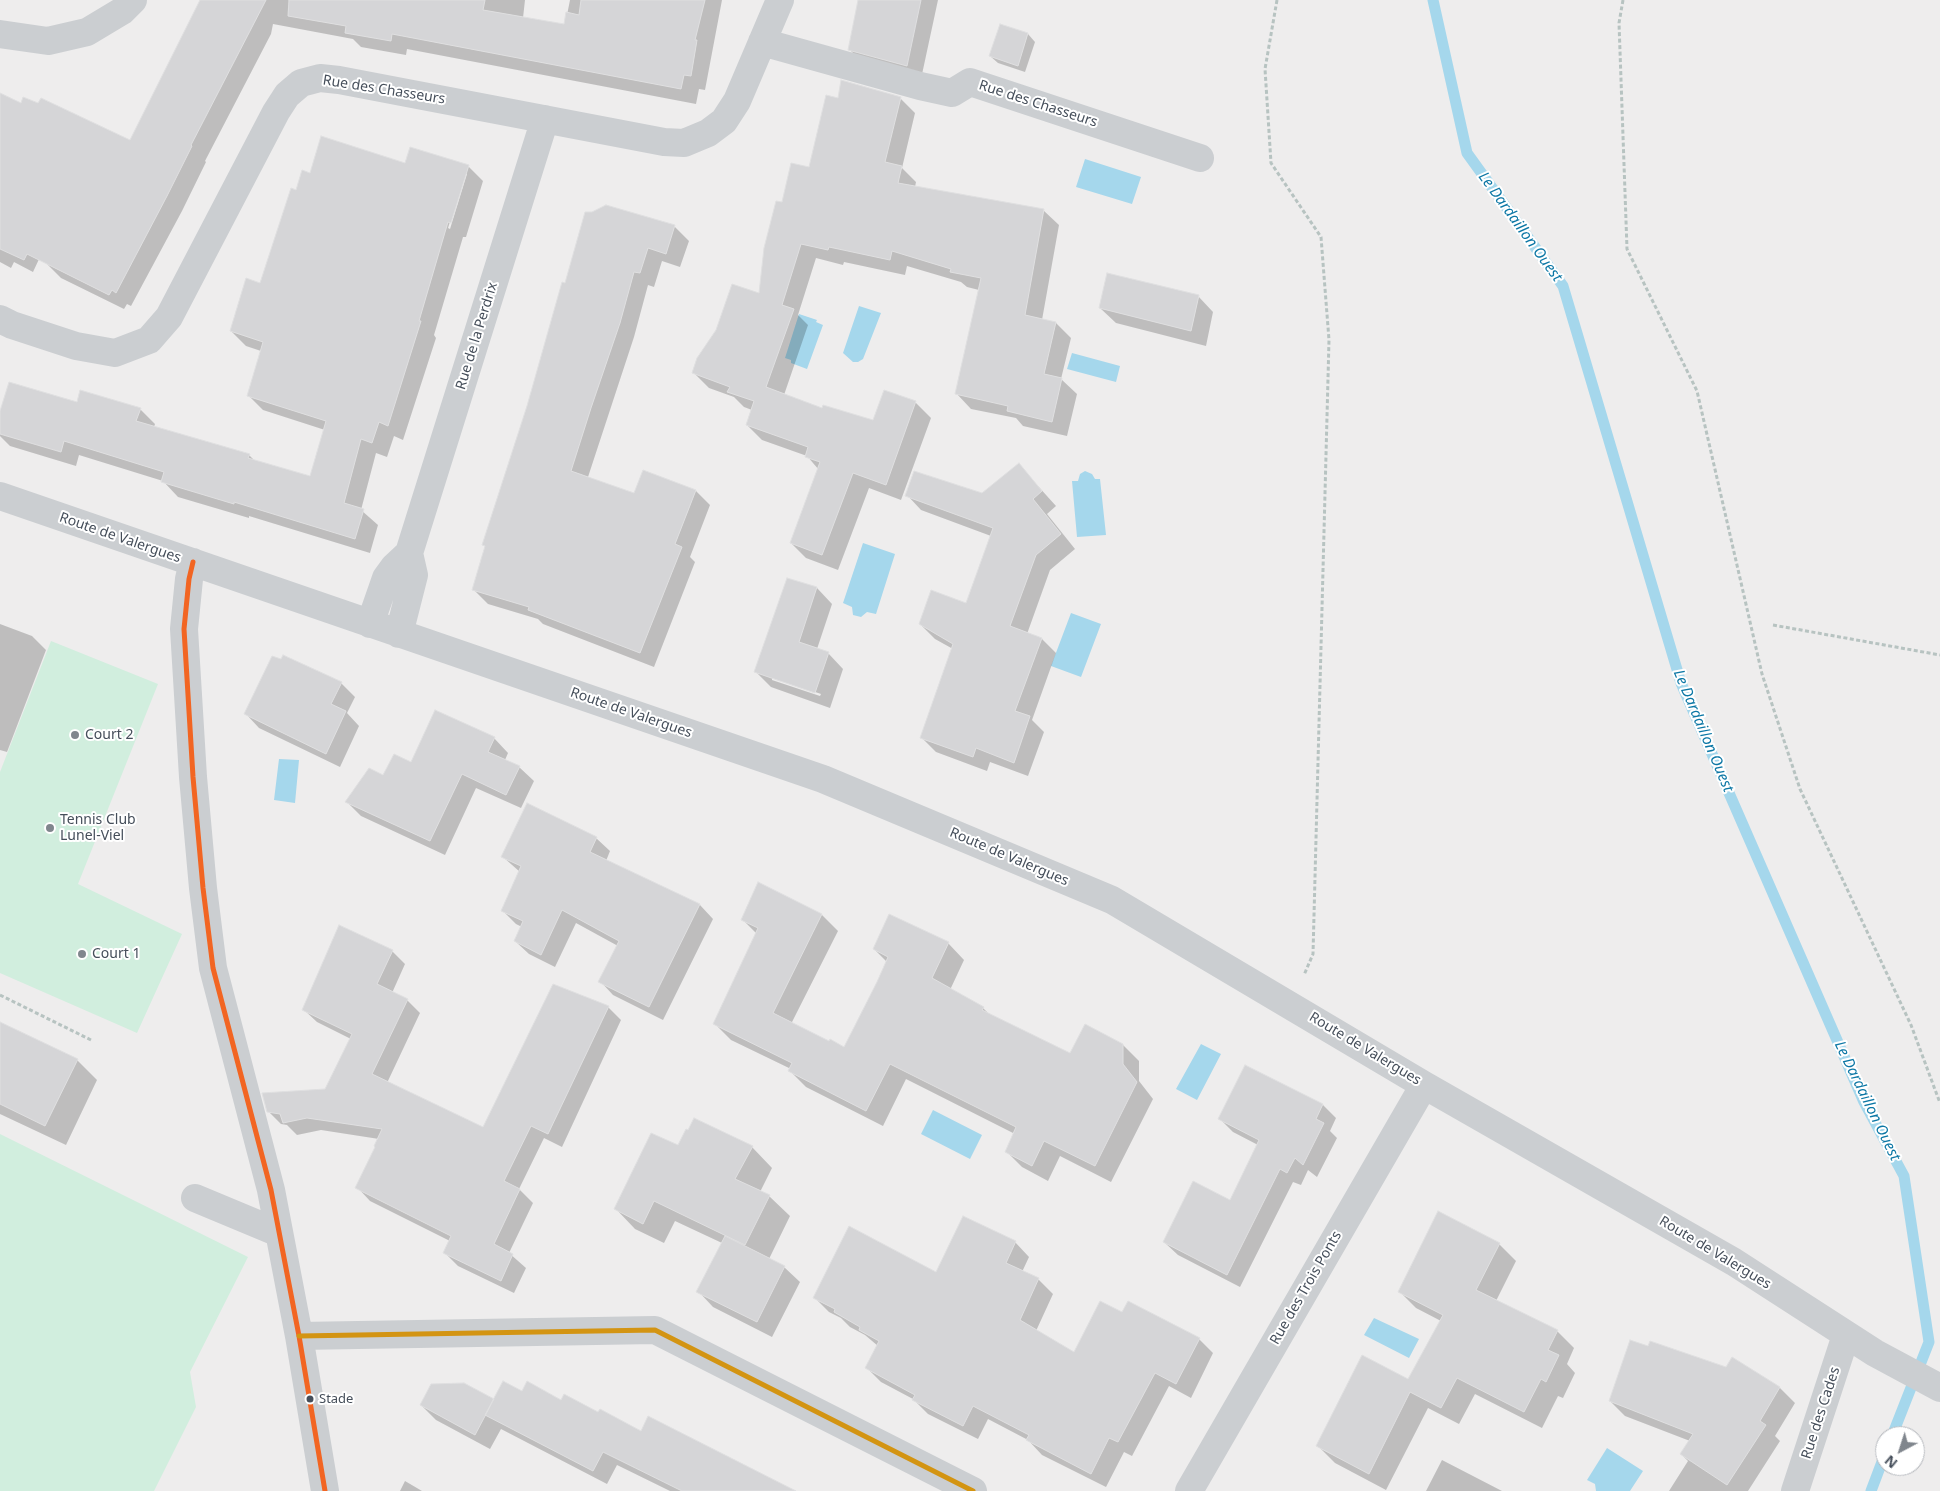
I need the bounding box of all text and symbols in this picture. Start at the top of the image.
street label: Rue des Chasseurs [322,72,446,108]
street label: Rue des Chasseurs [977,77,1099,131]
water label: Le Dardaillon Ouest [1474,169,1566,285]
street label: Rue de la Perdrix [453,280,501,392]
street label: Route de Valergues [57,509,183,567]
water label: Le Dardaillon Ouest [1669,667,1737,795]
street label: Route de Valergues [568,684,694,742]
place label: Court 2 [85,727,133,743]
marker: Court 2 [69,729,81,741]
place label: Tennis Club Lunel-Viel [60,812,136,844]
marker: Tennis Club Lunel-Viel [44,822,56,834]
street label: Route de Valergues [947,824,1071,890]
place label: Court 1 [92,946,140,962]
marker: Court 1 [76,948,88,960]
street label: Route de Valergues [1306,1009,1424,1089]
water label: Le Dardaillon Ouest [1830,1038,1904,1164]
street label: Route de Valergues [1656,1213,1774,1293]
street label: Rue des Trois Ponts [1267,1228,1345,1348]
street label: Rue des Cades [1798,1365,1844,1461]
place label: Stade [319,1391,353,1407]
marker: Stade [305,1394,315,1404]
north arrow [1875,1426,1925,1476]
text: N [1880,1451,1901,1473]

